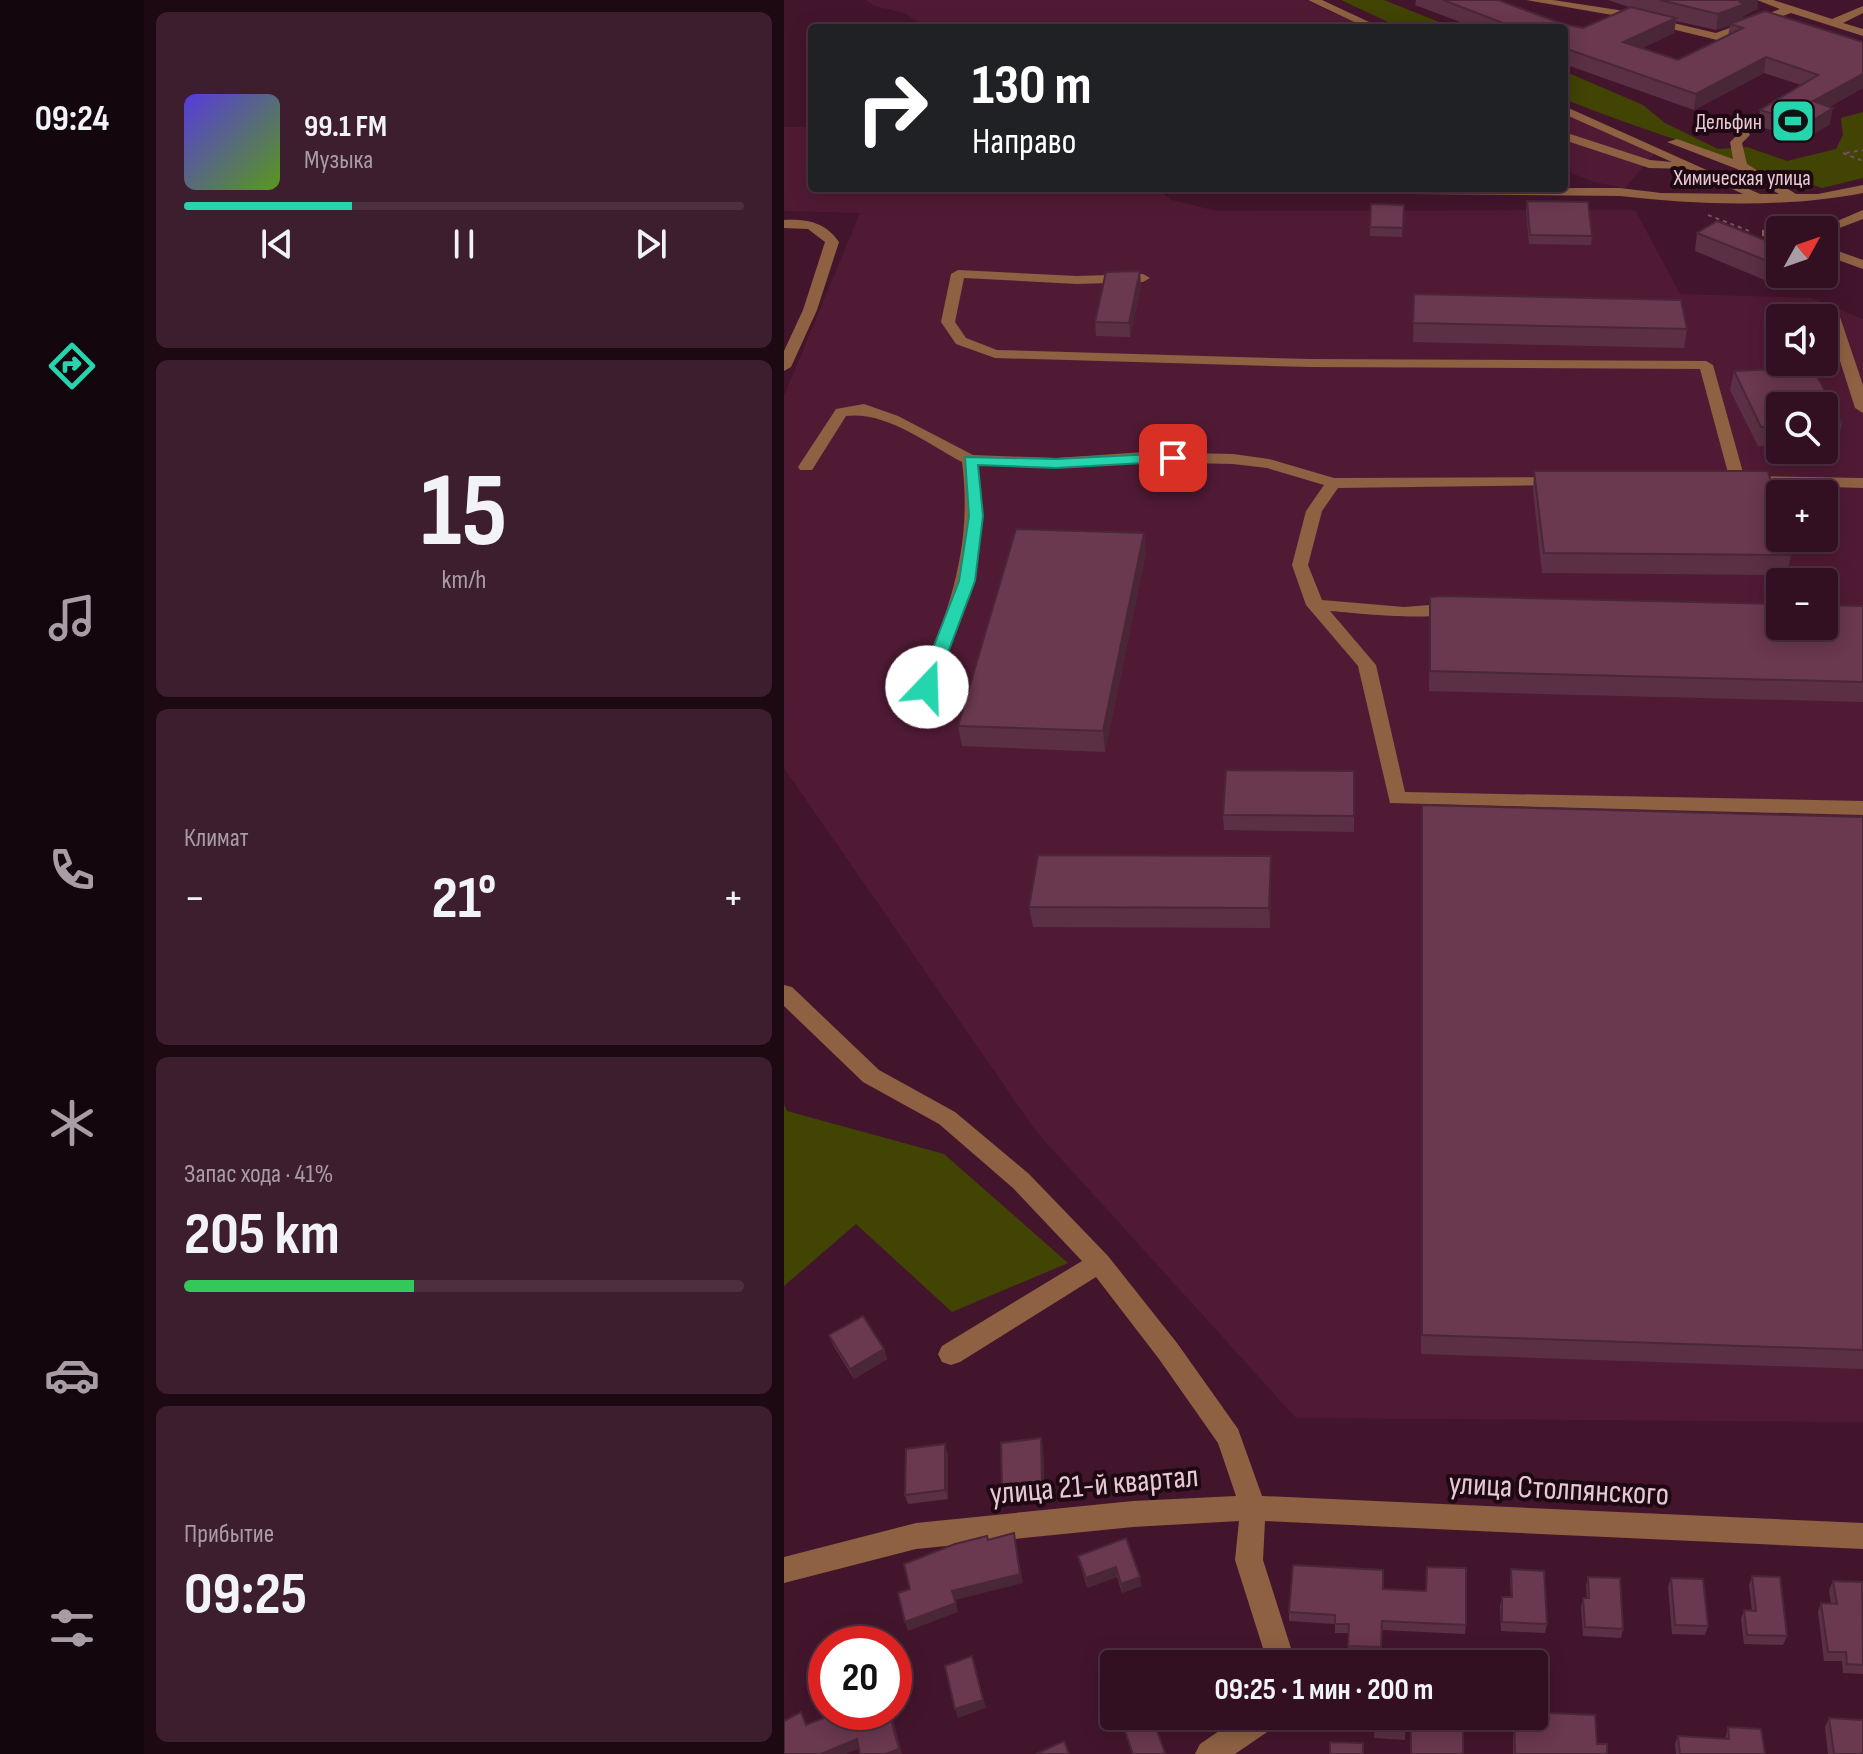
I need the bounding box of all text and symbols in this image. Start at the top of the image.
text: 130 m [972,53,1092,120]
icon: right [840,56,944,160]
sports icon: Дельфин [1769,97,1817,145]
text: 09:24 [35,98,109,141]
text: 99.1 FM [304,109,387,145]
place label: Дельфин [1695,109,1762,136]
text: Направо [972,121,1076,164]
text: Музыка [304,145,373,176]
street label: Химическая улица [1672,165,1811,192]
north arrow [1766,216,1838,288]
map controls [1766,216,1838,640]
icon: previous [255,222,299,266]
icon: pause [442,222,486,266]
icon: next [629,222,673,266]
button: sound [1766,304,1838,376]
icon: directions [44,338,100,394]
button: search [1766,392,1838,464]
pin [1139,424,1207,492]
icon: arrive [1151,436,1195,480]
text: 15 [421,450,507,575]
button: + [1766,480,1838,552]
text: km/h [442,565,486,596]
button: − [1766,568,1838,640]
icon: music [44,590,100,646]
position arrow [885,645,969,729]
text: Климат [184,823,248,854]
icon: phone [44,842,100,898]
text: 21° [431,863,497,935]
text: − [184,872,206,925]
text: + [722,872,744,925]
icon: climate [44,1095,100,1151]
text: Запас хода · 41% [184,1159,333,1190]
text: 205 km [184,1199,340,1271]
icon: car [44,1347,100,1403]
street label: улица 21-й квартал [988,1457,1200,1514]
street label: улица Столпянского [1448,1464,1670,1515]
text: Прибытие [184,1519,274,1550]
text: 09:25 [184,1559,307,1631]
icon: filters [44,1600,100,1656]
speed limit sign: 20 [808,1626,912,1730]
text: 09:25 · 1 мин · 200 m [1215,1672,1433,1708]

